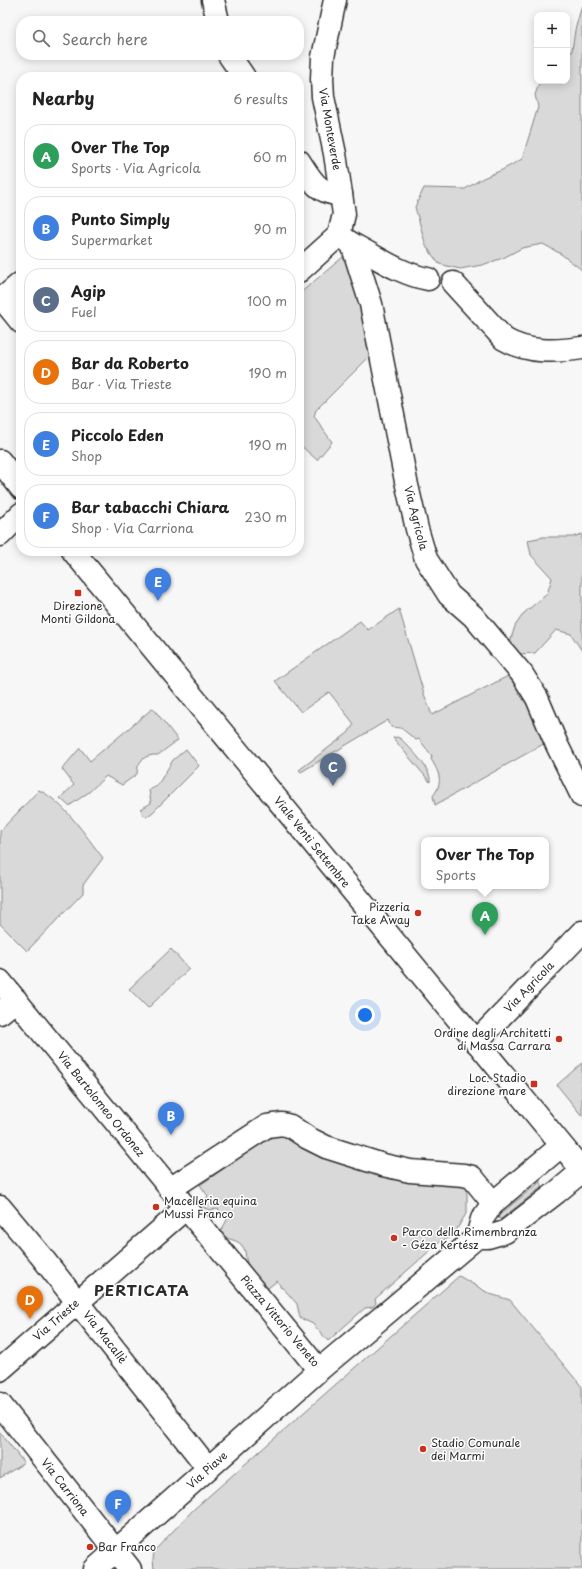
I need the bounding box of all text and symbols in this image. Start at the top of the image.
map controls [534,12,570,84]
button: + [534,12,570,48]
search box [16,16,304,60]
icon: search [30,27,52,49]
text: Search here [62,27,148,50]
button: − [534,48,570,84]
text: Nearby [32,85,94,111]
street label: Via Monteverde [315,86,346,172]
text: 6 results [233,89,288,108]
text: Over The Top [71,135,170,158]
text: A [41,147,51,166]
text: 60 m [253,147,287,166]
text: Sports · Via Agricola [71,158,201,177]
text: Punto Simply [71,207,170,230]
text: B [42,219,50,238]
text: 90 m [254,219,287,238]
text: Supermarket [71,230,153,249]
text: Agip [71,279,106,302]
text: C [41,291,51,310]
text: 100 m [247,291,287,310]
text: Fuel [71,302,97,321]
text: Bar da Roberto [71,351,189,374]
text: D [41,363,51,382]
text: 190 m [248,363,287,382]
text: Bar · Via Trieste [71,374,172,393]
text: Piccolo Eden [71,423,164,446]
text: E [42,435,50,454]
text: 190 m [248,435,287,454]
text: Shop [71,446,102,465]
street label: Via Agricola [400,484,433,552]
text: Bar tabacchi Chiara [71,495,229,518]
text: F [42,507,50,526]
text: 230 m [245,507,287,526]
text: Shop · Via Carriona [71,518,194,537]
pin: E [145,568,171,601]
marker: Direzione Monti Gildona [73,588,83,598]
place label: Direzione Monti Gildona [41,597,115,627]
pin: C [320,753,346,786]
street label: Viale Venti Settembre [270,792,355,891]
popup [421,837,549,889]
text: Over The Top [436,842,534,865]
text: Sports [436,865,476,884]
place label: Pizzeria Take Away [351,898,410,928]
pin: A [472,902,498,935]
marker: Pizzeria Take Away [413,908,423,918]
street label: Via Agricola [500,957,558,1016]
your location [355,1005,375,1025]
place label: Ordine degli Architetti di Massa Carrara [434,1024,551,1054]
marker: Ordine degli Architetti di Massa Carrara [554,1034,564,1044]
street label: Via Bartolomeo Ordonez [54,1047,149,1160]
place label: Loc. Stadio direzione mare [448,1069,526,1099]
marker: Loc. Stadio direzione mare [529,1079,539,1089]
pin: B [158,1102,184,1135]
place label: Macelleria equina Mussi Franco [164,1192,257,1222]
marker: Macelleria equina Mussi Franco [151,1202,161,1212]
place label: Parco della Rimembranza - Géza Kertész [402,1223,537,1253]
marker: Parco della Rimembranza - Géza Kertész [389,1233,399,1243]
street label: Piazza Vittorio Veneto [237,1271,324,1370]
district label: PERTICATA [94,1278,190,1301]
pin: D [17,1286,43,1319]
street label: Via Trieste [29,1295,83,1345]
street label: Via Macallè [79,1307,132,1367]
place label: Stadio Comunale dei Marmi [431,1434,520,1464]
marker: Stadio Comunale dei Marmi [418,1444,428,1454]
street label: Via Piave [183,1447,231,1493]
street label: Via Carriona [37,1454,93,1519]
pin: F [105,1490,131,1523]
place label: Bar Franco [98,1538,156,1555]
marker: Bar Franco [85,1542,95,1552]

